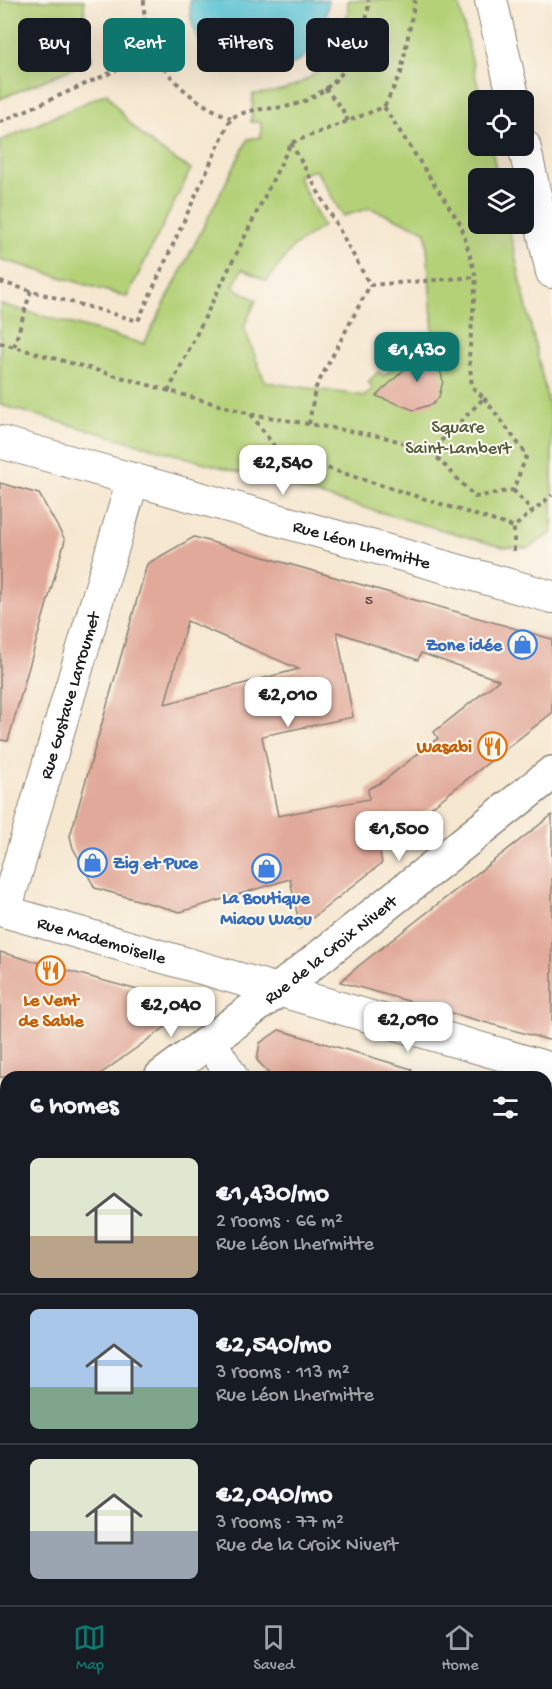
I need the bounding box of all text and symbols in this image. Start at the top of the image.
chip: Buy [18,18,91,72]
chip: Rent [103,18,185,72]
chip: Filters [197,18,294,72]
chip: New [306,18,389,72]
map controls [468,90,534,234]
button: locate [468,90,534,156]
button: layers [468,168,534,234]
pin: €1,430 [368,332,466,383]
text: €1,430 [388,340,446,363]
park label: Square Saint-Lambert [405,418,512,460]
pin: €2,540 [234,445,332,496]
text: €2,540 [253,453,313,476]
street label: Rue Léon Lhermitte [290,517,433,576]
house number: 5 [365,592,373,610]
street label: Rue Gustave Larroumet [37,608,106,782]
shop icon: Zone idée [507,628,539,660]
place label: Zone idée [426,636,503,657]
pin: €2,010 [239,677,337,728]
text: €2,010 [259,685,317,708]
restaurant icon: Wasabi [477,730,509,762]
place label: Wasabi [416,738,472,759]
pin: €1,500 [350,811,448,862]
text: €1,500 [369,819,429,842]
shop icon: Zig et Puce [76,846,108,878]
shop icon: La Boutique Miaou Waou [250,852,282,884]
place label: Zig et Puce [113,854,198,875]
place label: La Boutique Miaou Waou [220,889,312,931]
street label: Rue de la Croix Nivert [261,891,403,1010]
street label: Rue Mademoiselle [34,913,169,970]
restaurant icon: Le Vent de Sable [35,954,67,986]
pin: €2,040 [122,987,220,1038]
place label: Le Vent de Sable [18,991,84,1033]
text: €2,040 [141,995,201,1018]
pin: €2,090 [359,1002,457,1053]
text: €2,090 [378,1010,438,1033]
icon: filters [489,1091,522,1124]
text: 6 homes [30,1092,118,1123]
text: €1,430/mo [216,1180,329,1211]
icon: home [78,1182,150,1254]
text: 2 rooms · 66 m² [216,1211,343,1234]
text: Rue Léon Lhermitte [216,1234,374,1257]
text: €2,540/mo [216,1331,331,1362]
icon: home [78,1333,150,1405]
text: 3 rooms · 113 m² [216,1362,350,1385]
text: Rue Léon Lhermitte [216,1385,374,1408]
text: €2,040/mo [216,1481,332,1512]
icon: home [78,1483,150,1555]
text: 3 rooms · 77 m² [216,1512,344,1535]
text: Rue de la Croix Nivert [216,1535,398,1558]
tab: Map [73,1621,106,1676]
tab: Saved [253,1621,294,1676]
tab: Home [441,1621,478,1676]

